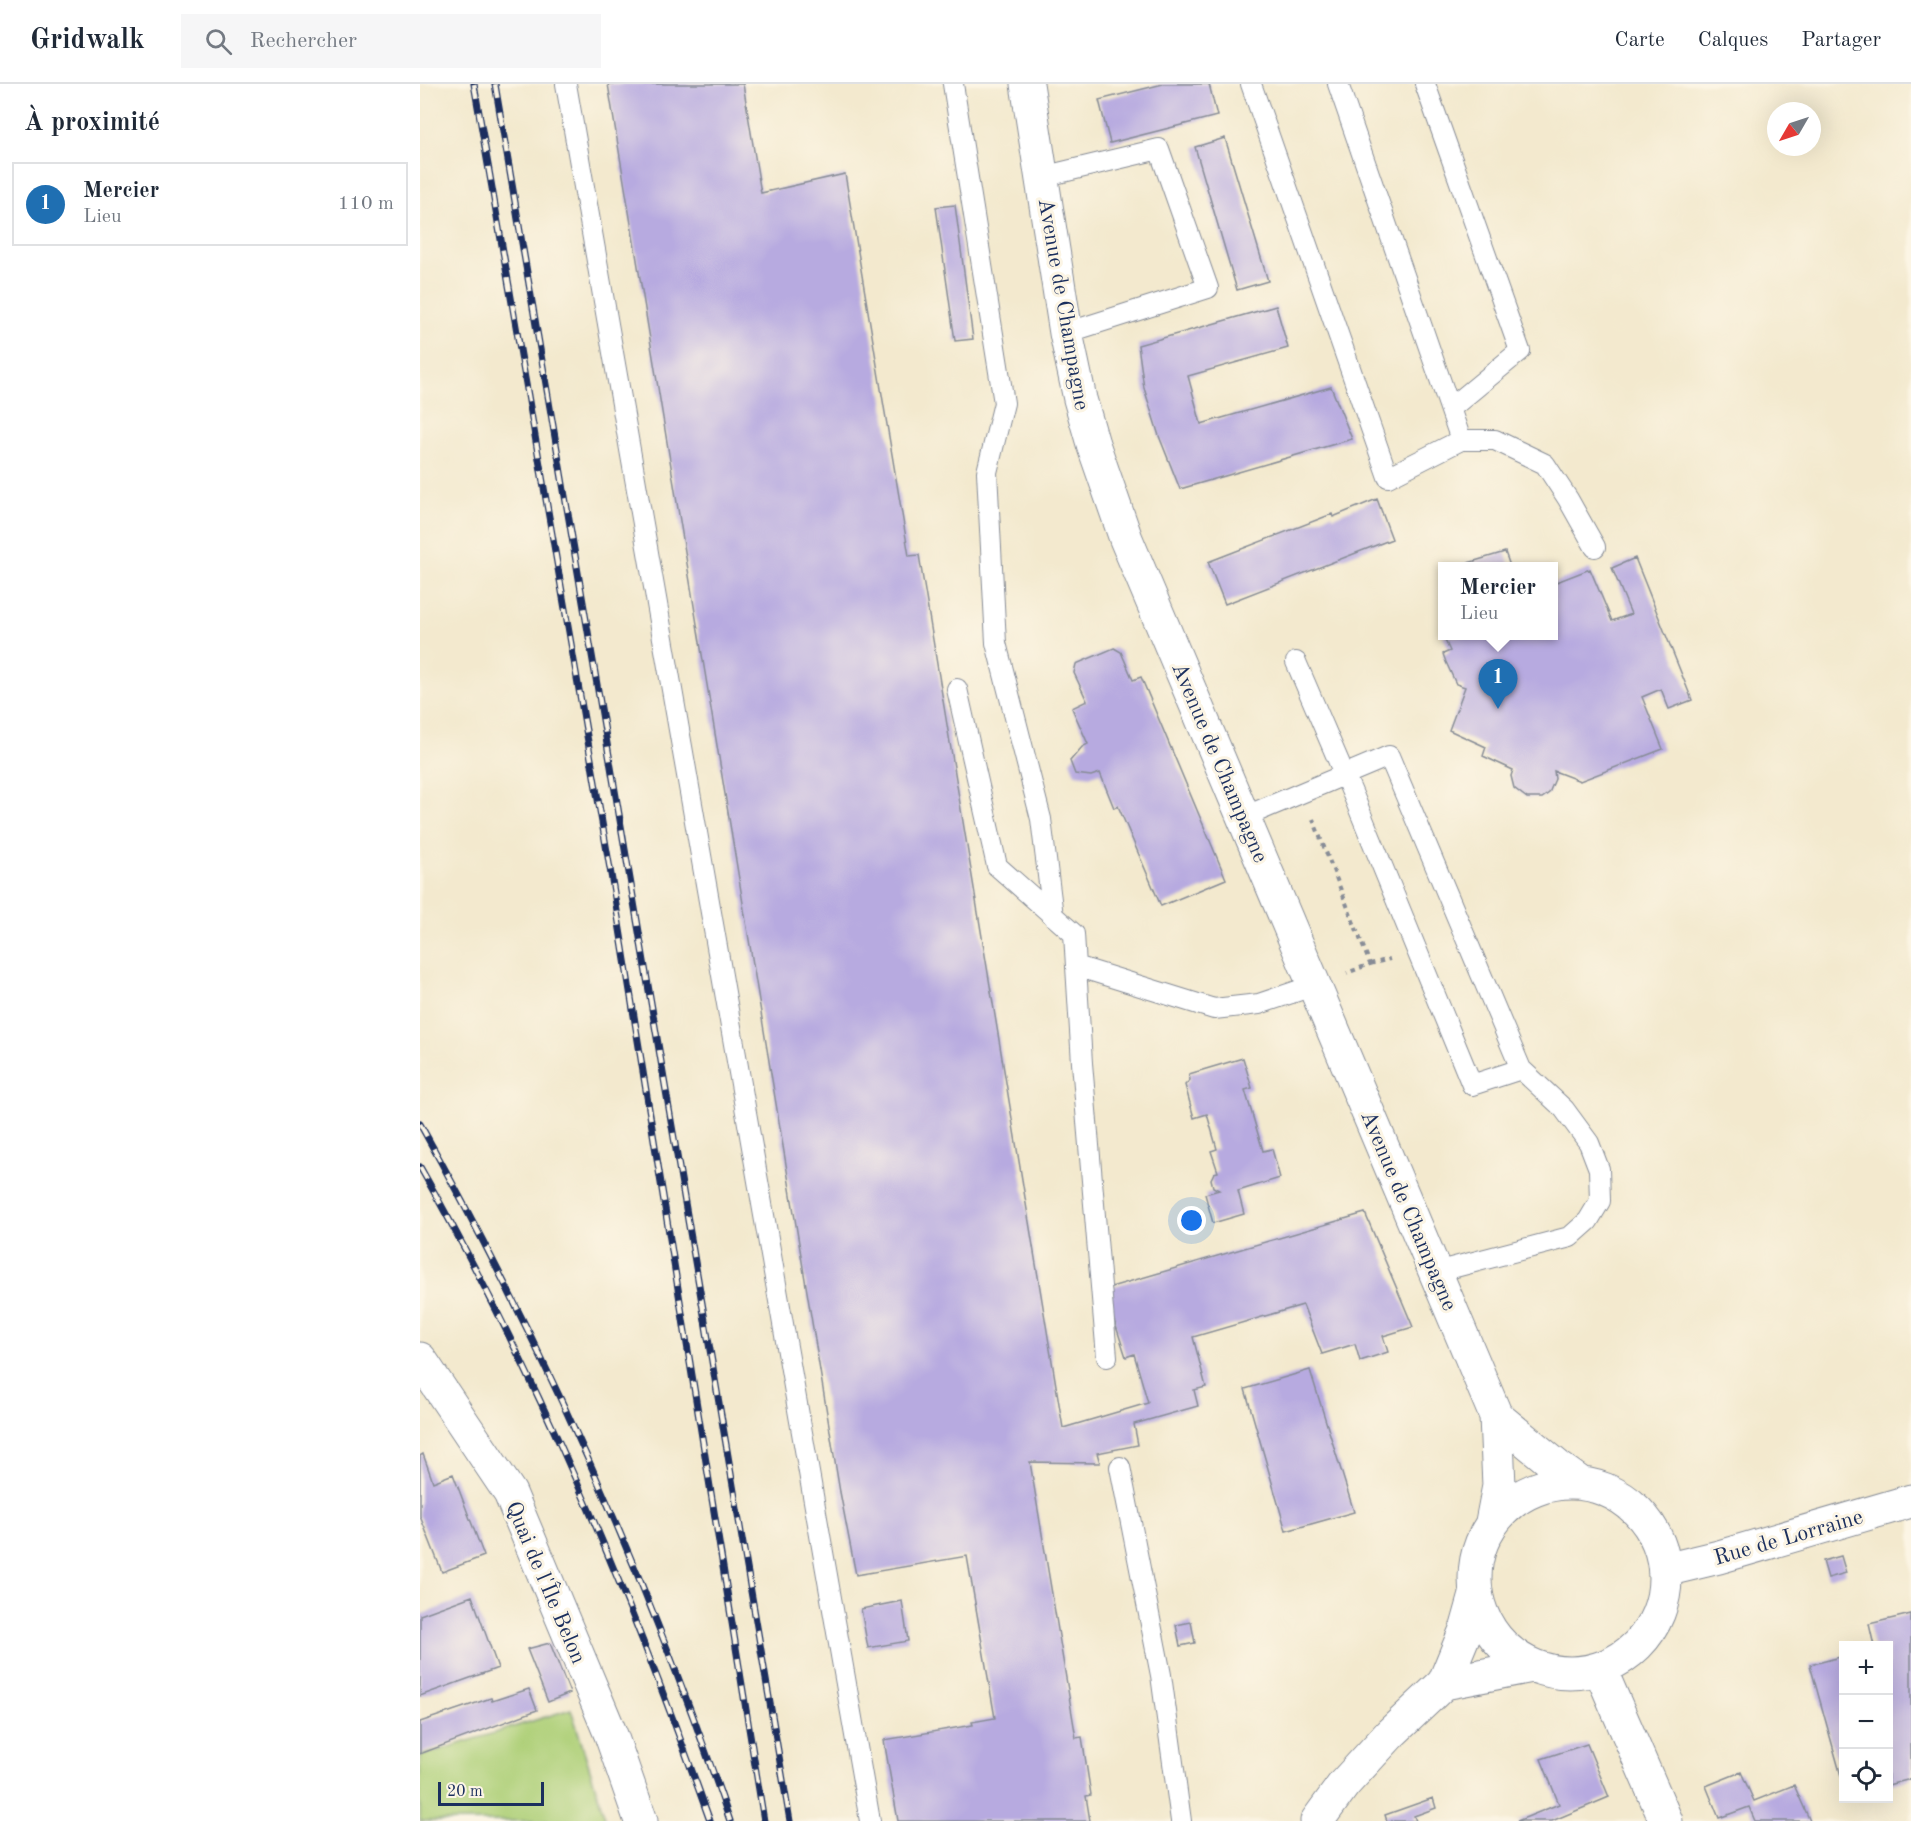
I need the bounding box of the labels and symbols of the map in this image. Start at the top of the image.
north arrow [1767,102,1821,156]
street label: Avenue de Champagne [1034,197,1093,412]
street label: Avenue de Champagne [1167,660,1271,866]
pin: 1 [1478,660,1518,709]
street label: Avenue de Champagne [1356,1108,1460,1314]
your location [1177,1206,1206,1235]
street label: Quai de l'Île Belon [501,1497,592,1667]
street label: Rue de Lorraine [1711,1506,1866,1570]
scale bar [438,1779,544,1806]

